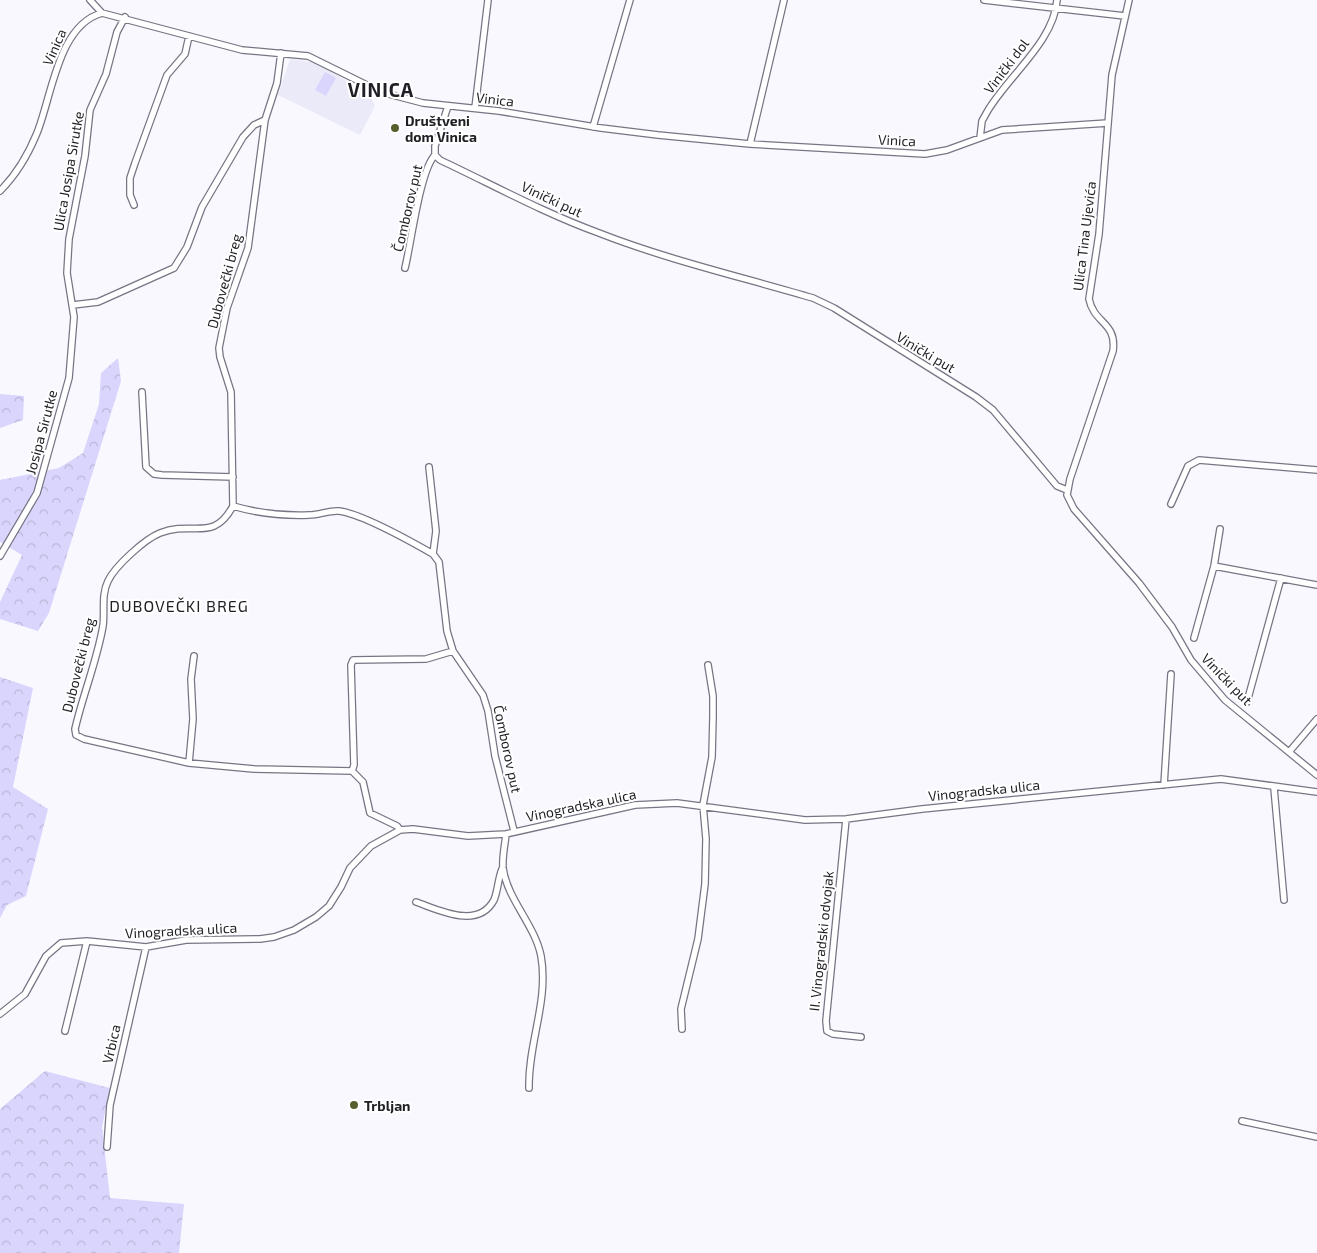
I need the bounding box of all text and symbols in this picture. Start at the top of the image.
street label: Vinica [38,26,70,68]
street label: Vinički dol [980,35,1033,97]
district label: VINICA [348,78,414,101]
street label: Vinica [475,88,515,110]
street label: Ulica Josipa Sirutke [49,110,87,232]
place label: Društveni dom Vinica [405,112,477,145]
marker: Društveni dom Vinica [389,122,401,134]
street label: Vinica [878,131,916,149]
street label: Čomborov put [389,163,425,253]
street label: Vinički put [519,177,585,221]
street label: Ulica Tina Ujevića [1069,180,1099,292]
street label: Dubovečki breg [203,232,245,330]
street label: Vinički put [894,328,958,376]
street label: Josipa Sirutke [22,388,60,476]
district label: DUBOVEČKI BREG [109,596,249,615]
street label: Dubovečki breg [58,616,98,714]
street label: Vinički put [1198,649,1256,709]
street label: Čomborov put [490,704,526,794]
street label: Vinogradska ulica [927,776,1041,804]
street label: Vinogradska ulica [524,785,638,825]
street label: II. Vinogradski odvojak [805,870,837,1012]
street label: Vinogradska ulica [124,919,238,941]
street label: Vrbica [98,1023,124,1065]
place label: Trbljan [364,1097,411,1114]
marker: Trbljan [348,1099,360,1111]

